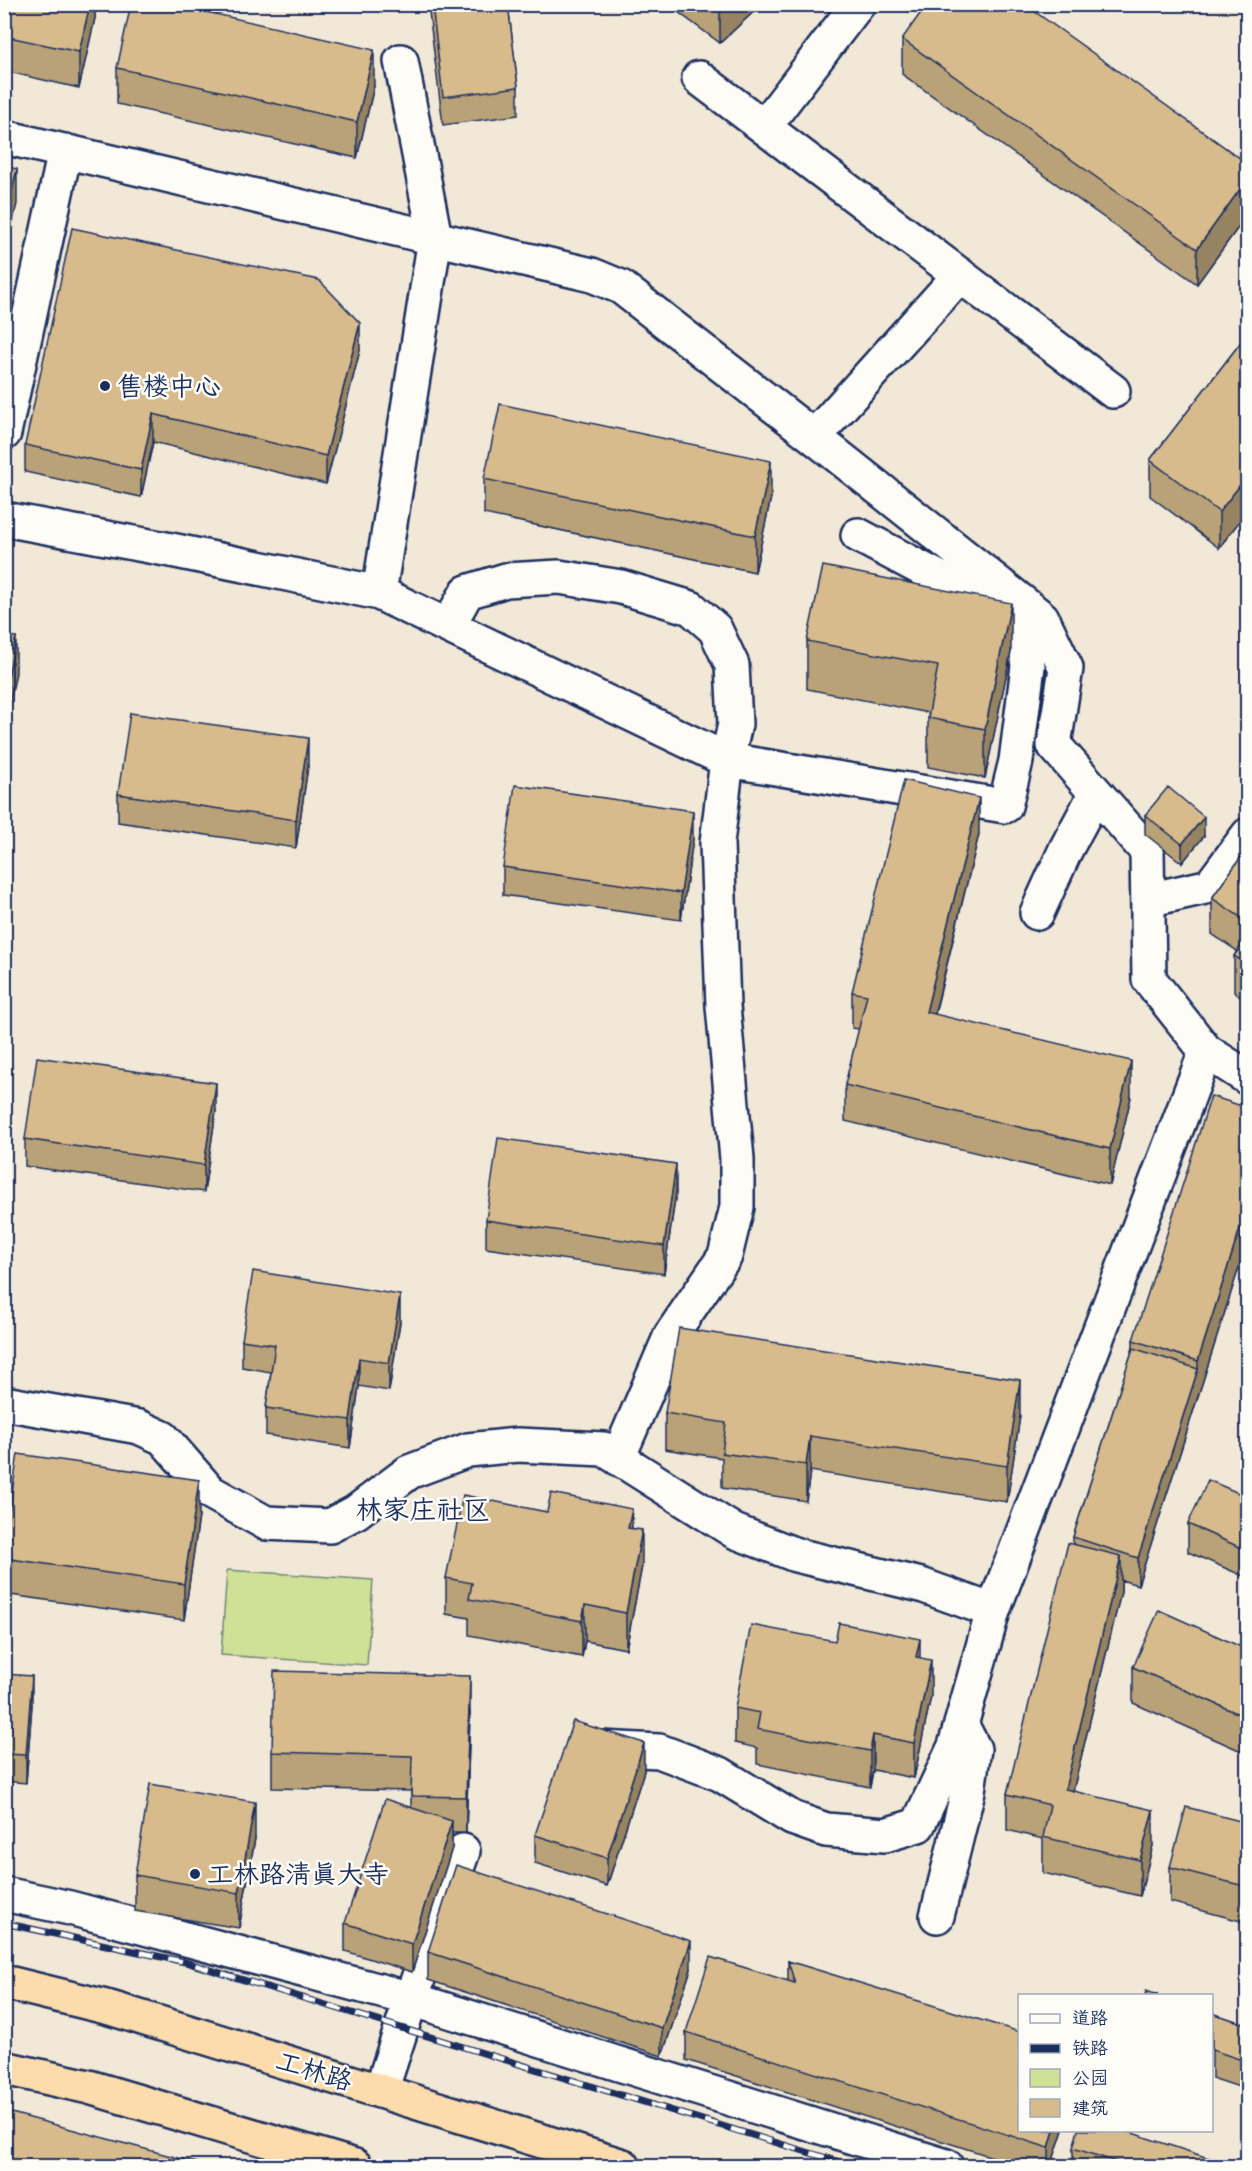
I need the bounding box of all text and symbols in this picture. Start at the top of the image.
place label: 售楼中心 [117,370,221,403]
marker: 售楼中心 [98,379,112,393]
district label: 林家庄社区 [356,1493,491,1527]
place label: 工林路清真大寺 [207,1858,389,1891]
marker: 工林路清真大寺 [188,1867,202,1881]
legend [1018,1994,1213,2132]
text: 道路 [1072,2007,1108,2029]
text: 铁路 [1072,2037,1108,2059]
street label: 工林路 [272,2044,356,2098]
text: 公园 [1072,2067,1108,2089]
text: 建筑 [1072,2097,1108,2119]

